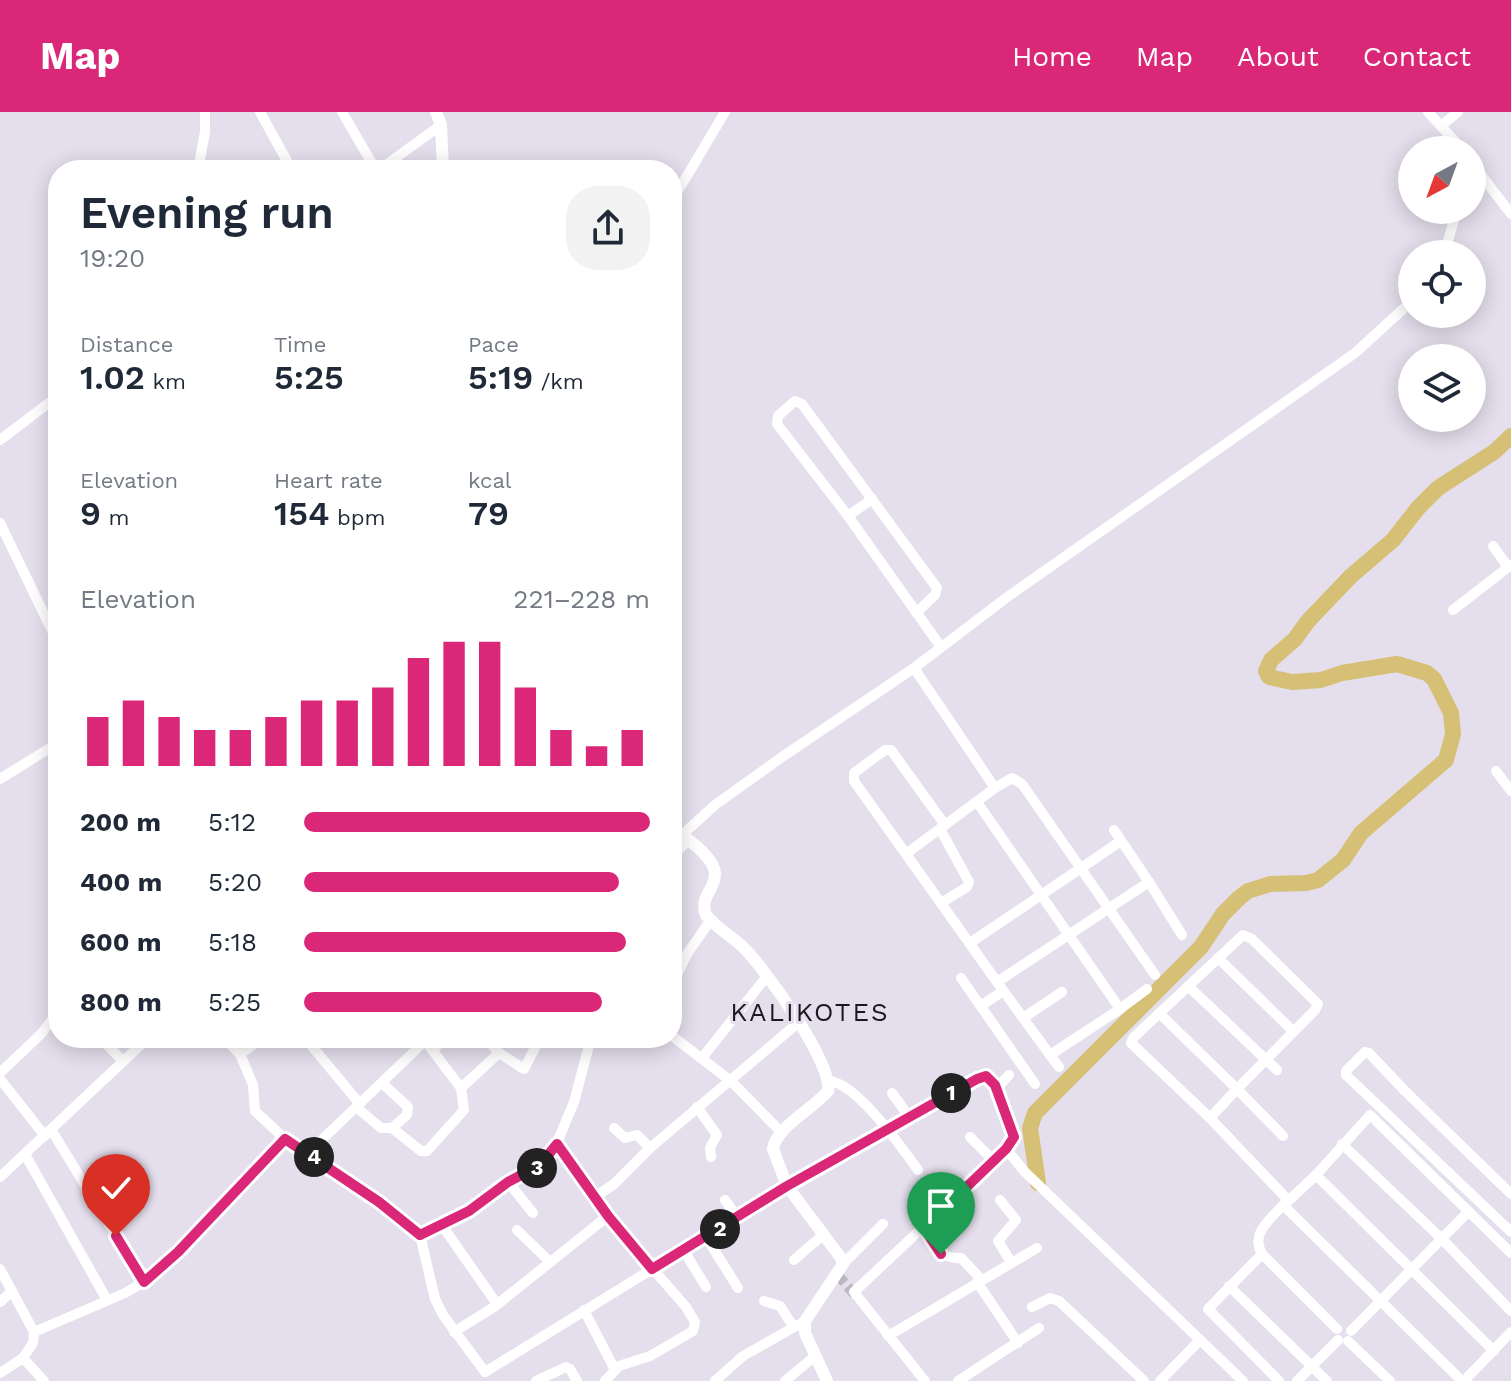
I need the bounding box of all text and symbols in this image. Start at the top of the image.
text: Map [40,34,120,78]
text: Home [1012,40,1092,73]
text: Map [1136,40,1193,73]
text: About [1237,40,1319,73]
text: Contact [1363,40,1471,73]
north arrow [1398,136,1486,224]
map controls [1398,136,1486,432]
button: share [566,186,650,270]
text: Evening run [80,187,334,239]
button: locate [1398,240,1486,328]
text: 19:20 [80,243,145,273]
text: Distance [80,332,174,357]
text: Time [274,332,326,357]
text: Pace [468,332,519,357]
button: layers [1398,344,1486,432]
text: 1.02 [80,357,145,397]
text: 5:25 [274,357,344,397]
text: 5:19 [468,357,533,397]
text: km [145,369,186,394]
text: /km [533,369,584,394]
text: Elevation [80,468,178,493]
text: Heart rate [274,468,383,493]
text: kcal [468,468,512,493]
text: 9 [80,493,101,533]
text: 154 [274,493,329,533]
text: 79 [468,493,509,533]
text: m [101,505,129,530]
text: bpm [329,505,386,530]
text: Elevation [80,584,196,614]
text: 221–228 m [513,584,650,614]
text: 200 m [80,807,161,837]
text: 5:12 [208,807,256,837]
text: 400 m [80,867,162,897]
text: 5:20 [208,867,262,897]
text: 600 m [80,927,161,957]
text: 5:18 [208,927,257,957]
text: 800 m [80,987,162,1017]
text: 5:25 [208,987,261,1017]
district label: KALIKOTES [730,997,890,1027]
pin: 1 [931,1073,971,1113]
text: 1 [946,1080,956,1105]
pin: 4 [294,1137,334,1177]
text: 4 [307,1144,321,1169]
pin: 3 [517,1148,557,1188]
pin [82,1154,150,1236]
text: 3 [530,1155,544,1180]
icon: check [94,1166,138,1210]
pin [907,1172,975,1254]
icon: arrive [919,1184,963,1228]
pin: 2 [700,1209,740,1249]
text: 2 [713,1216,727,1241]

